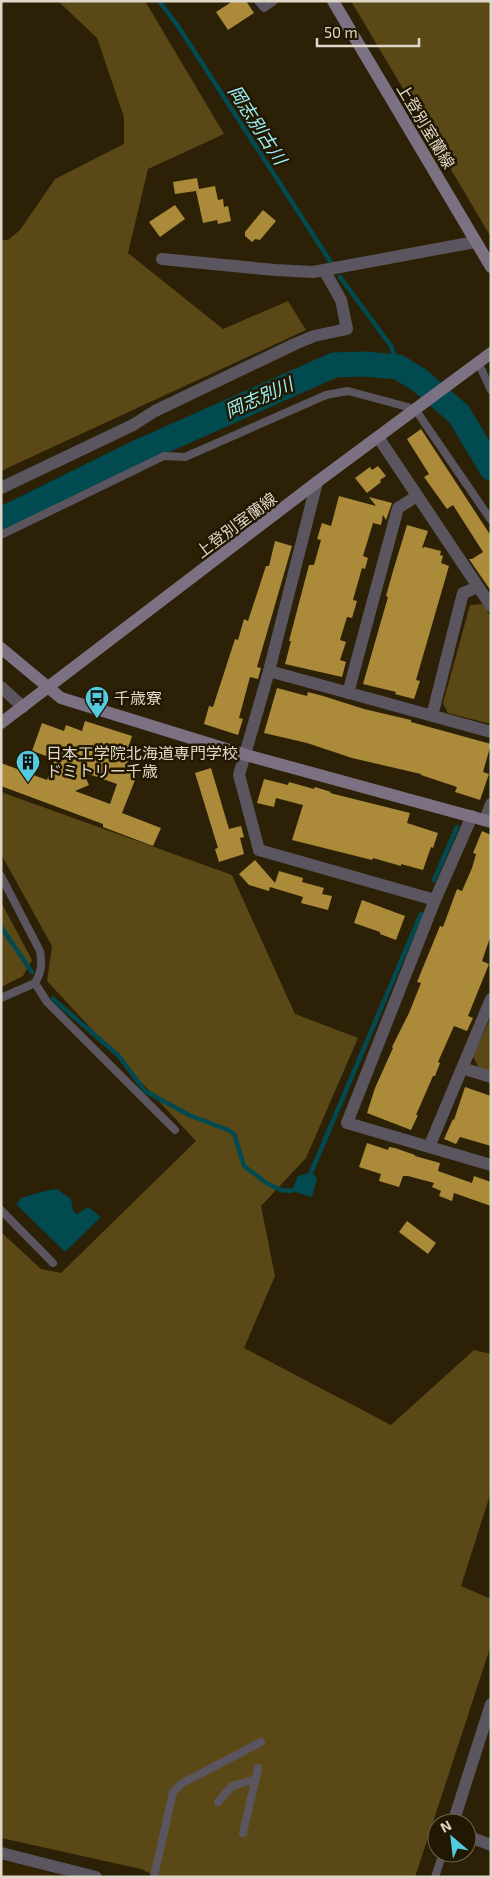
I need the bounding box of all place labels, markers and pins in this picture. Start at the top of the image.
bus stop icon: 千歳寮 [84,685,110,719]
place label: 千歳寮 [114,688,162,707]
place label: 日本工学院北海道専門学校 ドミトリー千歳 [46,743,238,780]
building icon: 日本工学院北海道専門学校 ドミトリー千歳 [15,749,41,783]

